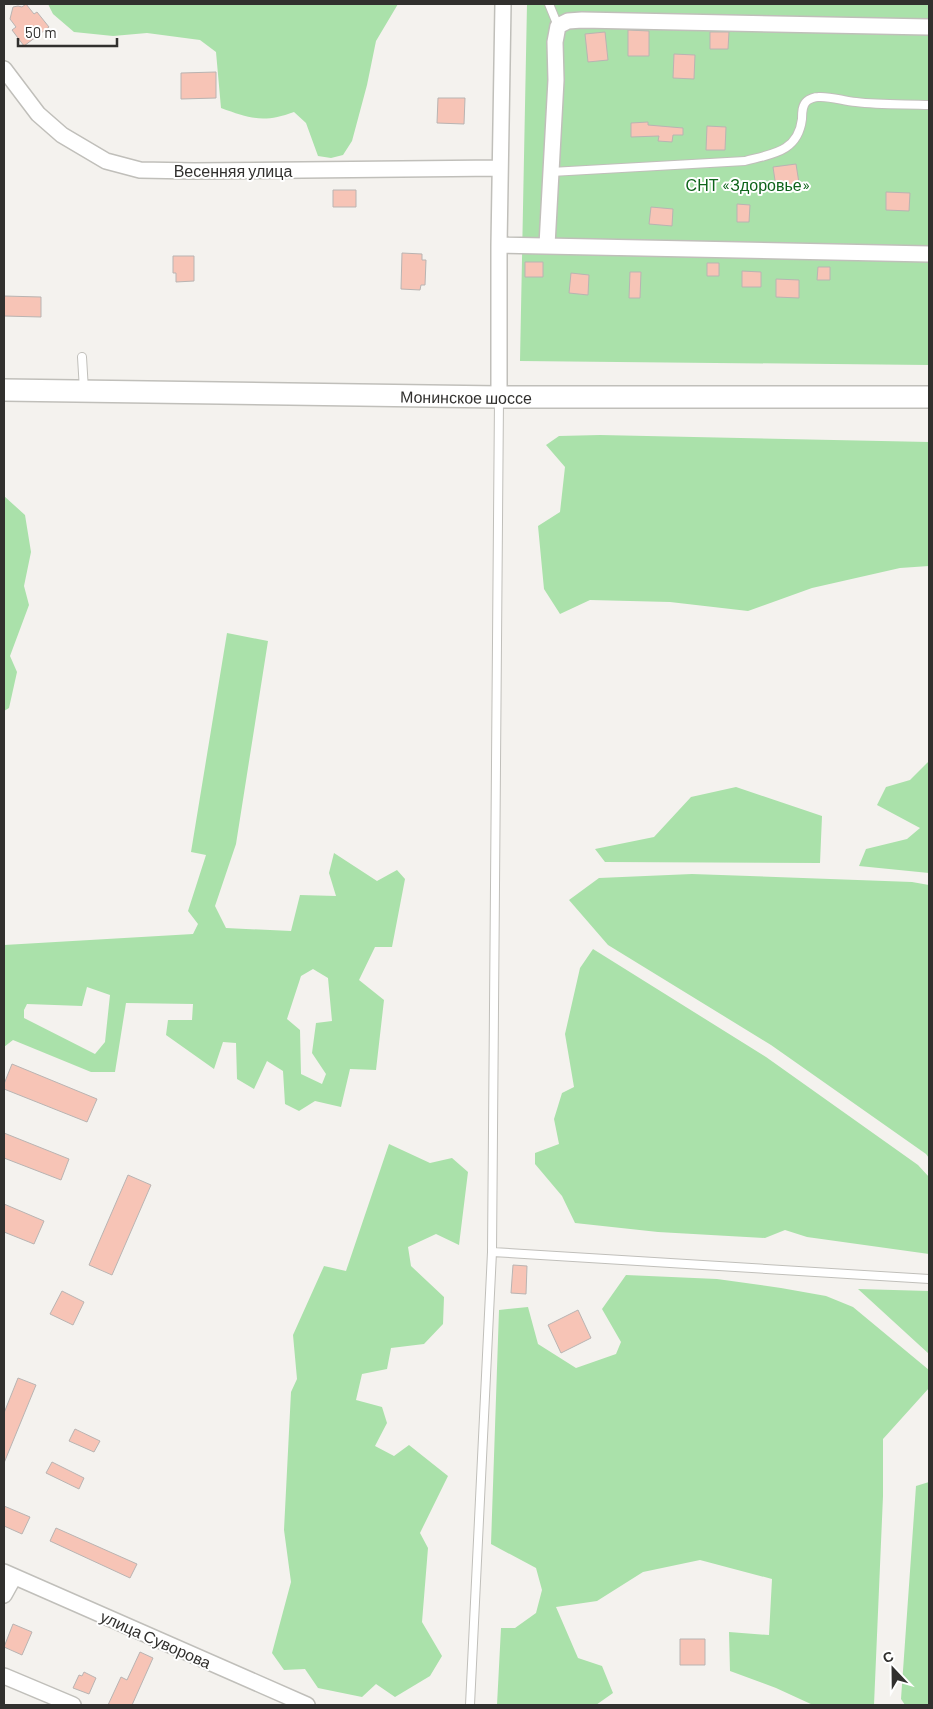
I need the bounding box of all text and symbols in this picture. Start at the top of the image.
scale bar [18,15,116,47]
text: 50 m [25,23,57,41]
street label: Весенняя улица [174,161,292,180]
park label: СНТ «Здоровье» [686,175,810,194]
street label: Монинское шоссе [400,386,532,407]
street label: улица Суворова [98,1606,214,1672]
north arrow [868,1644,918,1694]
text: С [880,1647,896,1666]

